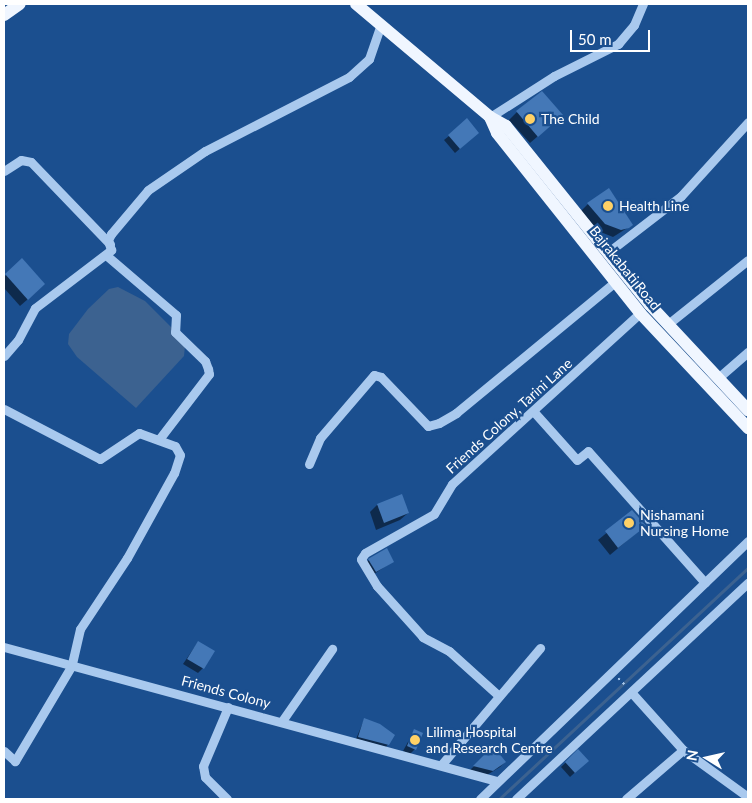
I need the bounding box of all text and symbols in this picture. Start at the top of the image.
scale bar [572,20,652,52]
text: 50 m [578,30,612,48]
place label: The Child [541,111,600,127]
marker: The Child [523,112,537,126]
place label: Health Line [619,198,689,214]
marker: Health Line [601,199,615,213]
street label: Bajrakabati Road [586,223,664,313]
street label: Friends Colony, Tarini Lane [442,355,576,477]
place label: Nishamani Nursing Home [640,507,729,540]
marker: Nishamani Nursing Home [622,516,636,530]
street label: Friends Colony [180,672,272,712]
place label: Lilima Hospital and Research Centre [426,724,553,756]
marker: Lilima Hospital and Research Centre [408,733,422,747]
north arrow [682,733,732,783]
text: N [682,749,701,762]

